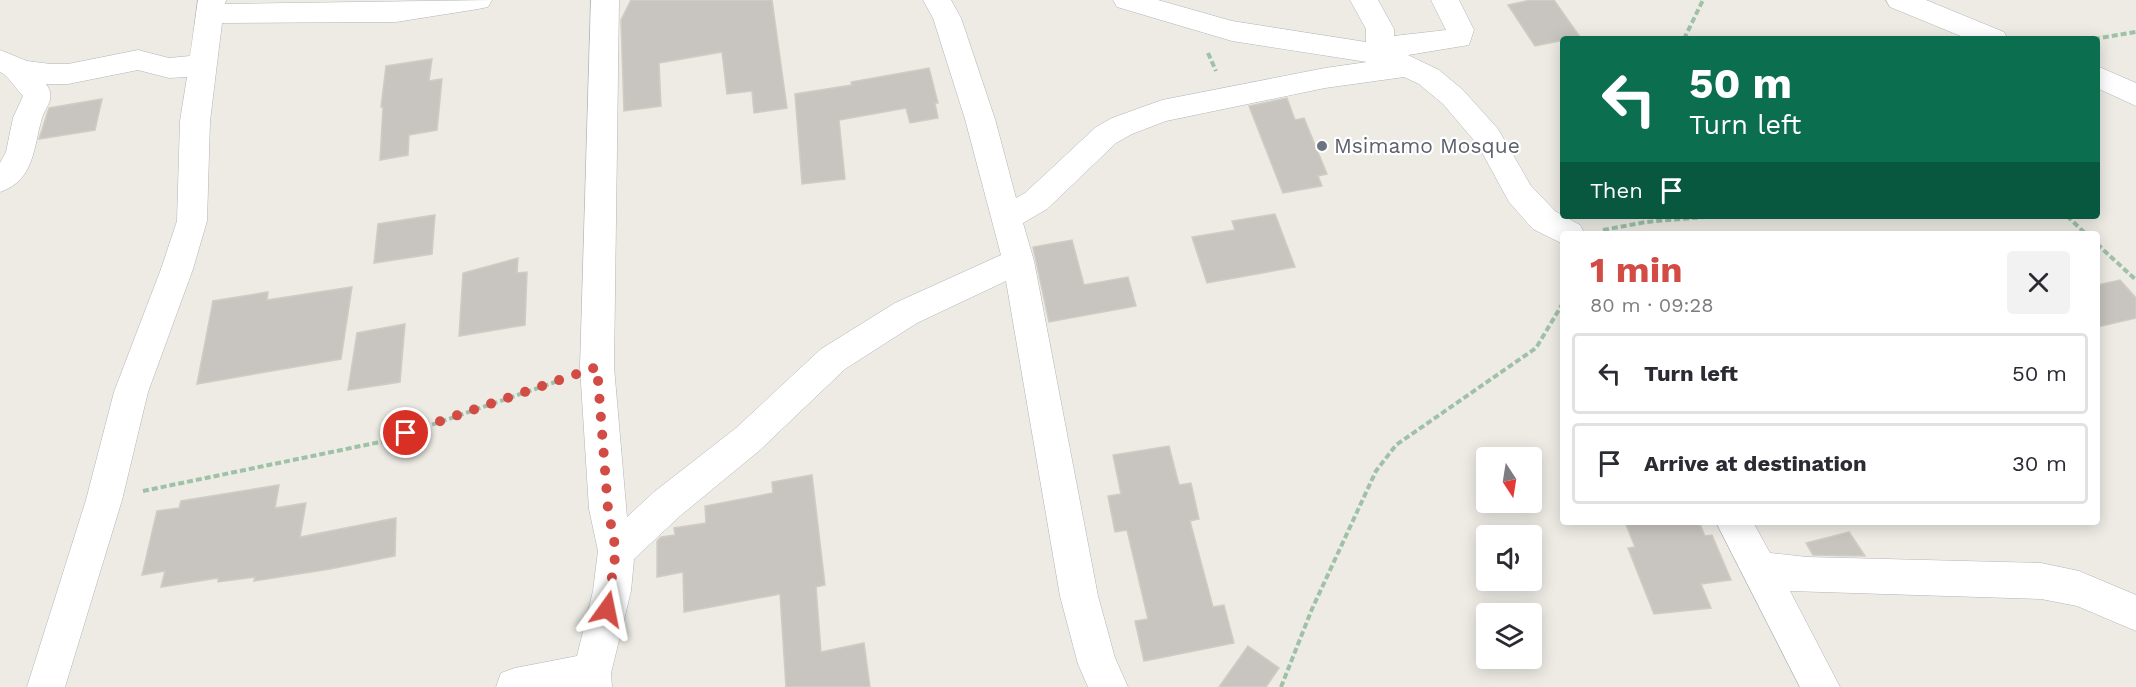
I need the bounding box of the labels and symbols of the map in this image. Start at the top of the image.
place label: Msimamo Mosque [1334,133,1520,158]
marker: Msimamo Mosque [1315,139,1329,153]
pin [380,407,431,458]
north arrow [1476,447,1542,513]
position arrow [575,577,639,641]

